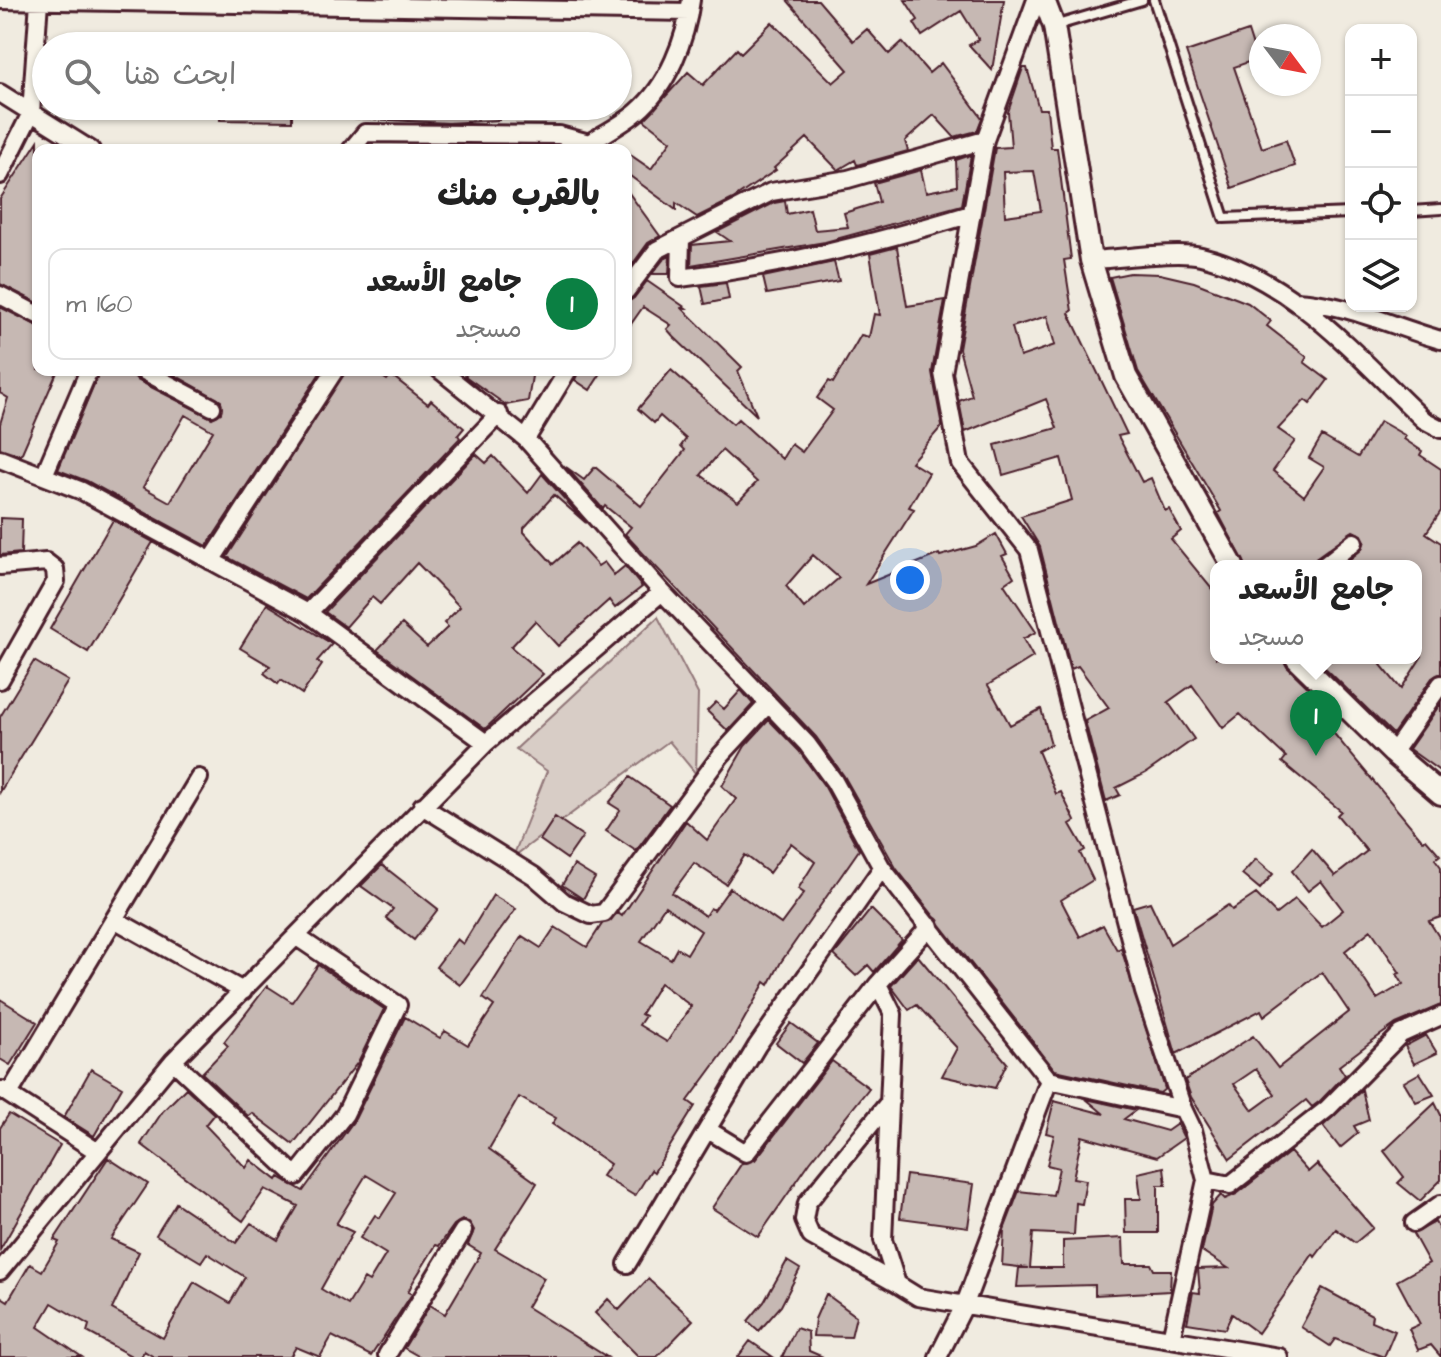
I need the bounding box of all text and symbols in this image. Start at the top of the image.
north arrow [1249,24,1321,96]
map controls [1345,24,1417,312]
button: + [1345,24,1417,96]
search box [32,32,632,120]
icon: search [60,54,104,98]
text: ابحث هنا [124,54,236,96]
button: − [1345,96,1417,168]
button: locate [1345,168,1417,240]
text: بالقرب منك [437,171,600,219]
button: layers [1345,240,1417,312]
text: جامع الأسعد [366,261,522,303]
text: 160 m [66,286,133,322]
text: 1 [570,286,574,322]
text: مسجد [455,311,522,347]
your location [890,560,930,600]
popup [1210,560,1422,664]
text: جامع الأسعد [1238,569,1394,611]
text: مسجد [1238,619,1305,655]
pin: 1 [1290,690,1342,756]

